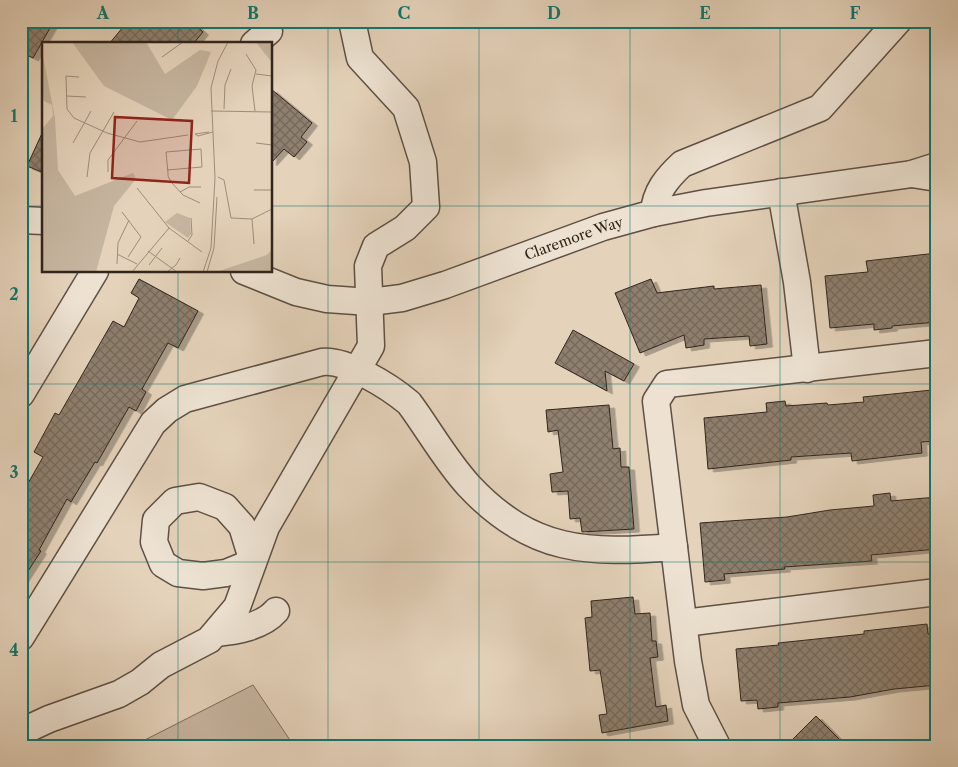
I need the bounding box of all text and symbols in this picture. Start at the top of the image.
text: A [96,3,110,23]
text: B [247,3,259,23]
text: C [398,3,410,23]
text: D [547,3,561,23]
text: E [699,3,711,23]
text: F [850,3,861,23]
inset map [42,42,272,272]
text: 1 [10,106,18,126]
street label: Claremore Way [522,213,625,264]
text: 2 [9,284,19,304]
text: 3 [9,462,19,482]
text: 4 [9,640,19,660]

